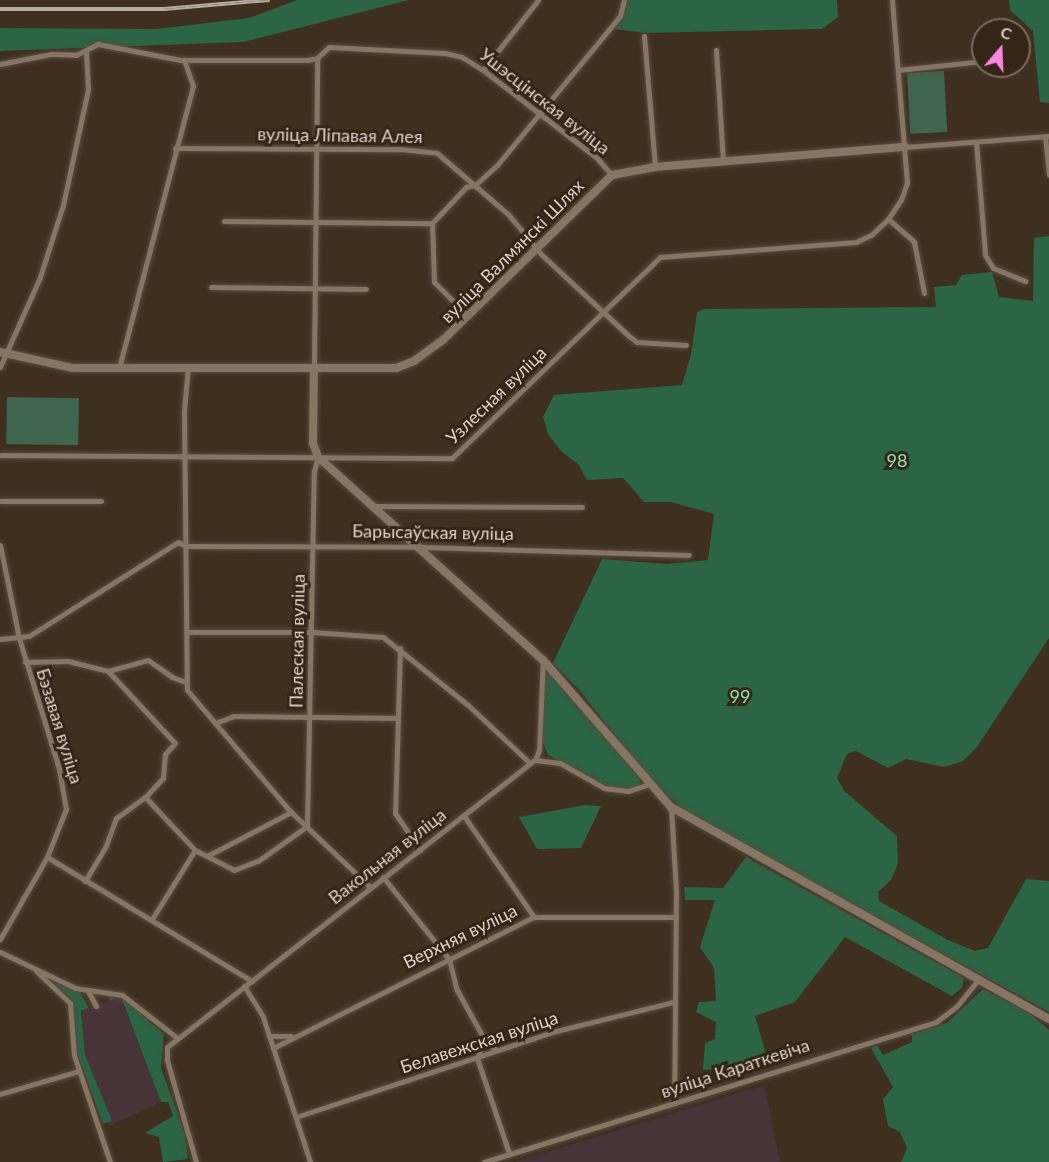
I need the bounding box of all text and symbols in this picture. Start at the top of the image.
north arrow [971,18,1031,78]
text: С [998,22,1014,43]
street label: Ушэсцінская вуліца [475,43,615,159]
street label: вуліца Ліпавая Алея [257,123,423,147]
street label: вуліца Валмянскі Шлях [436,175,588,327]
street label: Узлесная вуліца [441,342,551,448]
park label: 98 [887,449,907,471]
street label: Барысаўская вуліца [352,520,514,544]
street label: Палеская вуліца [285,574,309,708]
street label: Бэзавая вуліца [32,666,88,786]
park label: 99 [730,685,750,707]
street label: Вакольная вуліца [324,804,450,908]
street label: Верхняя вуліца [400,899,520,973]
street label: Белавежская вуліца [397,1006,561,1078]
street label: вуліца Караткевіча [658,1034,812,1102]

